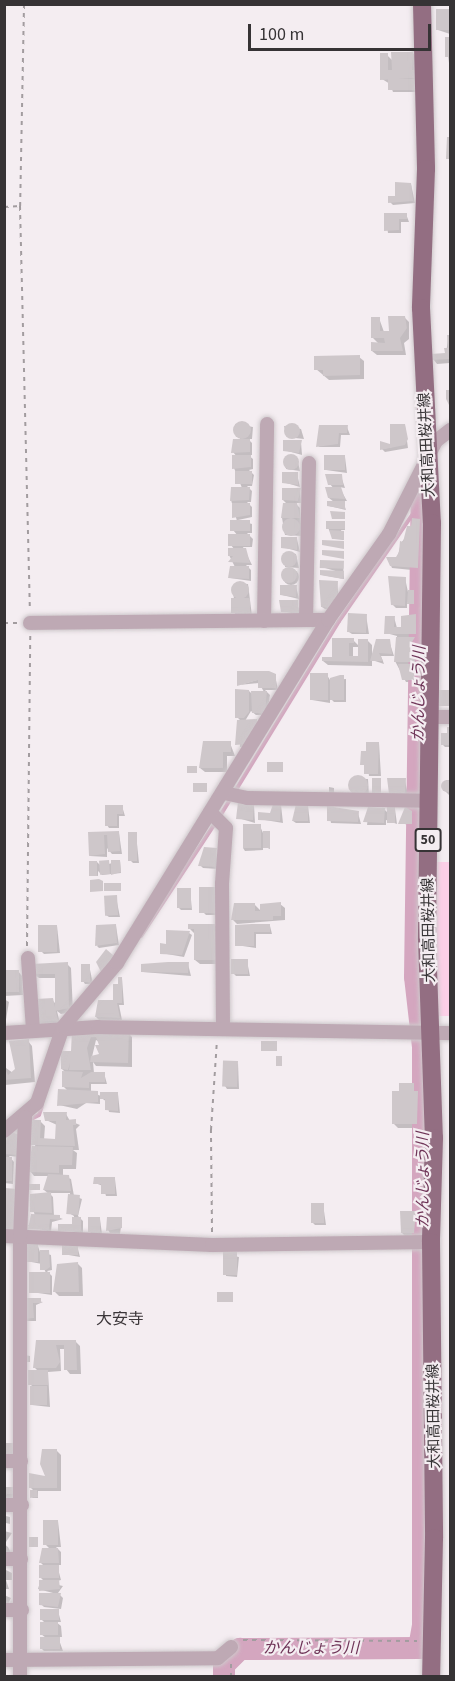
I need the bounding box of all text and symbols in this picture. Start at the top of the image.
scale bar [251,12,434,50]
text: 100 m [259,22,304,47]
street label: 大和高田桜井線 [415,392,439,498]
water label: かんじょう川 [409,646,429,742]
road number: 50 [414,829,442,851]
street label: 大和高田桜井線 [419,877,439,983]
water label: かんじょう川 [413,1132,433,1228]
district label: 大安寺 [96,1309,144,1329]
street label: 大和高田桜井線 [424,1363,444,1469]
water label: かんじょう川 [263,1638,359,1658]

